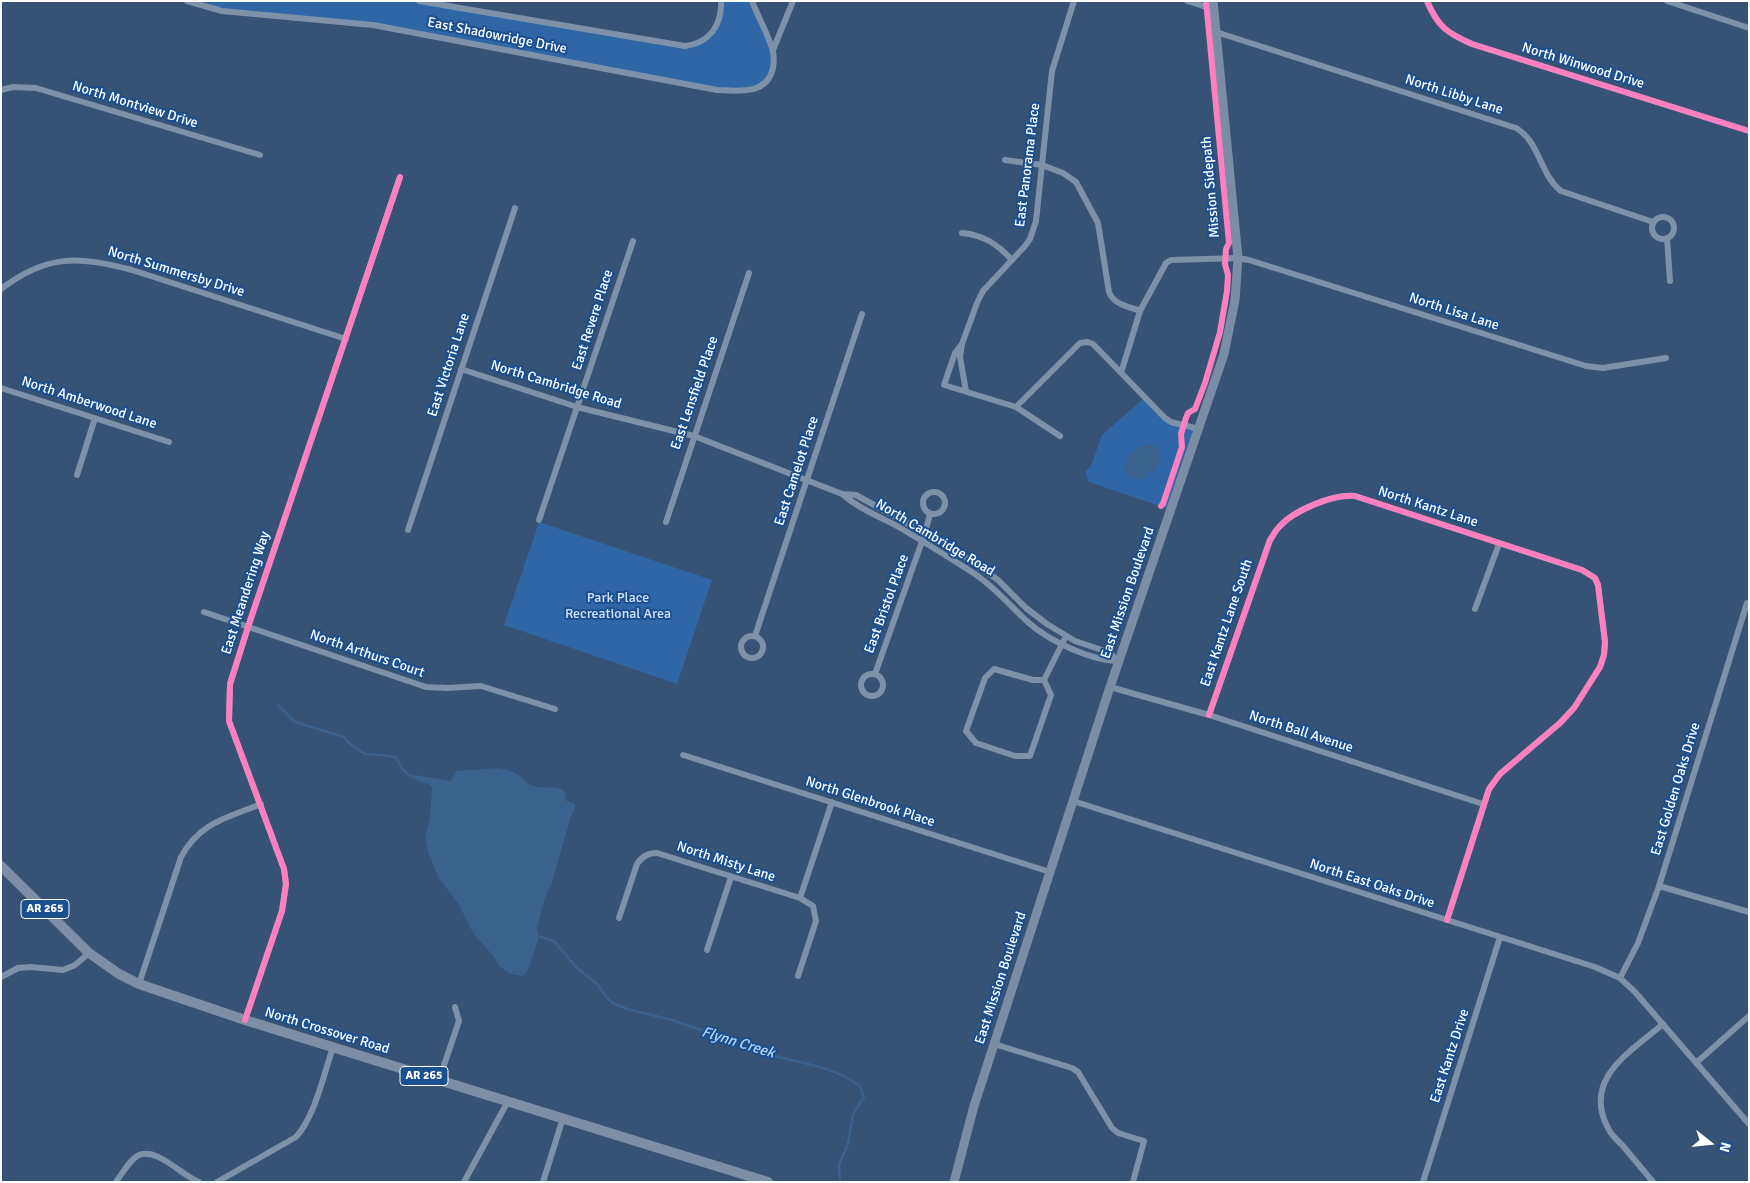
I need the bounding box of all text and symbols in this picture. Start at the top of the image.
street label: East Shadowridge Drive [426,14,568,58]
street label: North Winwood Drive [1520,39,1646,93]
street label: North Libby Lane [1403,71,1505,119]
street label: North Montview Drive [70,78,200,132]
street label: East Panorama Place [1012,102,1044,228]
street label: Mission Sidepath [1198,135,1224,239]
street label: North Summersby Drive [106,243,246,301]
street label: East Revere Place [569,268,617,372]
street label: North Lisa Lane [1407,290,1501,334]
street label: East Victoria Lane [424,311,474,419]
street label: East Lensfield Place [668,334,722,452]
street label: North Cambridge Road [489,357,623,413]
street label: North Amberwood Lane [19,373,159,433]
street label: East Camelot Place [771,414,823,528]
street label: North Kantz Lane [1376,483,1480,531]
street label: North Cambridge Road [872,496,998,580]
street label: East Mission Boulevard [1098,525,1158,661]
street label: East Meandering Way [218,529,274,657]
street label: East Bristol Place [861,552,913,656]
street label: East Kantz Lane South [1197,557,1257,689]
park label: Park Place Recreational Area [565,590,671,622]
street label: North Arthurs Court [308,627,426,681]
street label: North Ball Avenue [1247,707,1355,757]
street label: East Golden Oaks Drive [1648,720,1704,858]
street label: North Glenbrook Place [803,773,937,831]
street label: North Misty Lane [675,838,777,886]
street label: North East Oaks Drive [1307,856,1437,912]
road number: AR 265 [21,900,69,919]
street label: East Mission Boulevard [972,910,1030,1046]
street label: North Crossover Road [263,1004,391,1058]
street label: East Kantz Drive [1427,1007,1473,1105]
water label: Flynn Creek [699,1023,777,1063]
road number: AR 265 [400,1066,448,1086]
north arrow [1685,1118,1735,1168]
text: N [1715,1140,1734,1154]

